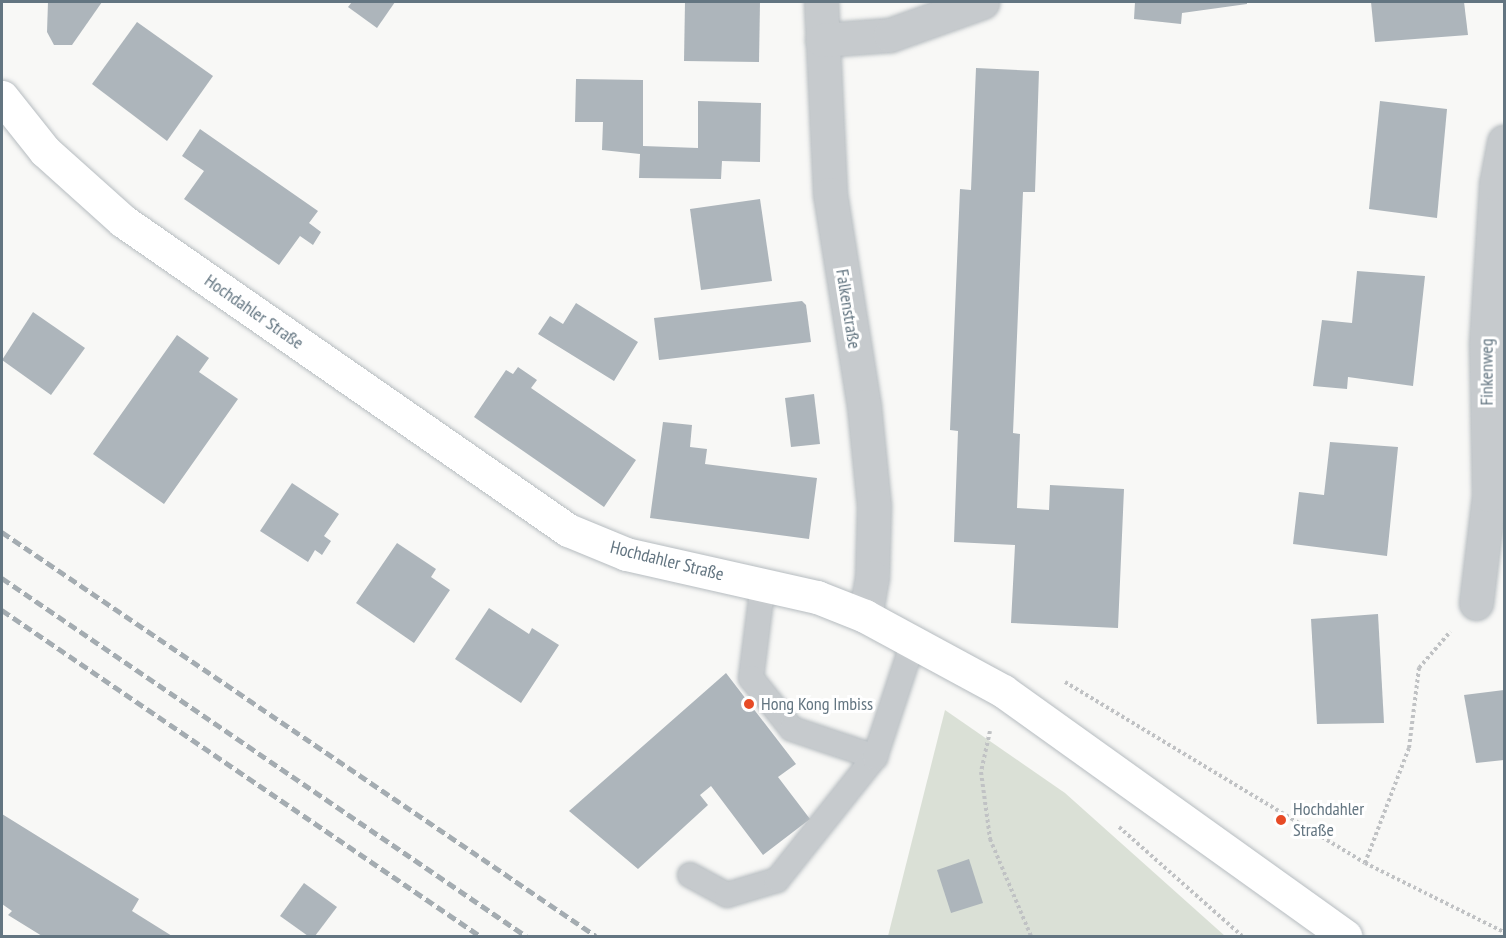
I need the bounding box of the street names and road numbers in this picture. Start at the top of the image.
street label: Falkenstraße [831,268,865,350]
street label: Hochdahler Straße [200,270,308,354]
street label: Finkenweg [1476,339,1498,405]
street label: Hochdahler Straße [608,536,726,586]

